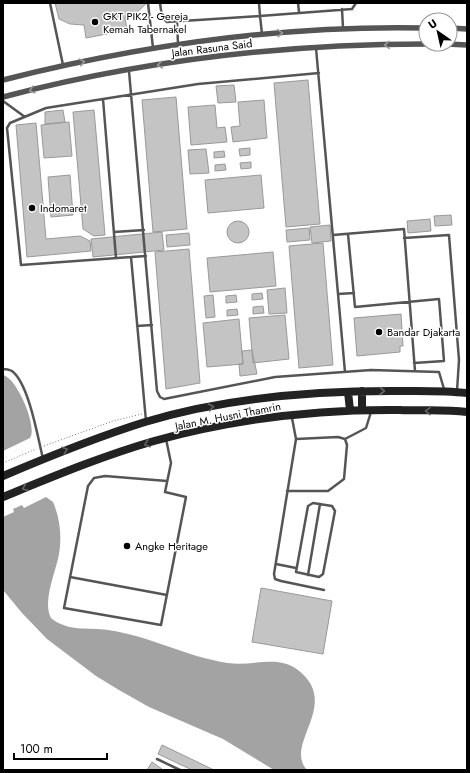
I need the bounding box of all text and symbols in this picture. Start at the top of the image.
place label: GKT PIK2 - Gereja Kemah Tabernakel [103,8,188,37]
north arrow [418,12,458,52]
text: U [425,15,440,33]
marker: GKT PIK2 - Gereja Kemah Tabernakel [90,17,100,27]
one-way arrow [277,28,283,37]
street label: Jalan Rasuna Said [169,35,253,61]
one-way arrow [384,40,390,49]
one-way arrow [79,58,85,66]
one-way arrow [157,60,163,69]
one-way arrow [29,85,36,93]
place label: Indomaret [40,200,87,216]
marker: Indomaret [27,203,37,213]
place label: Bandar Djakarta [387,324,460,340]
marker: Bandar Djakarta [374,327,384,337]
one-way arrow [379,387,385,395]
street label: Jalan M. Husni Thamrin [172,398,282,434]
one-way arrow [208,404,214,412]
one-way arrow [425,407,431,415]
one-way arrow [144,439,151,447]
one-way arrow [62,447,69,455]
one-way arrow [22,483,30,491]
place label: Angke Heritage [135,538,208,554]
marker: Angke Heritage [122,541,132,551]
scale bar [14,735,107,761]
text: 100 m [20,740,53,758]

